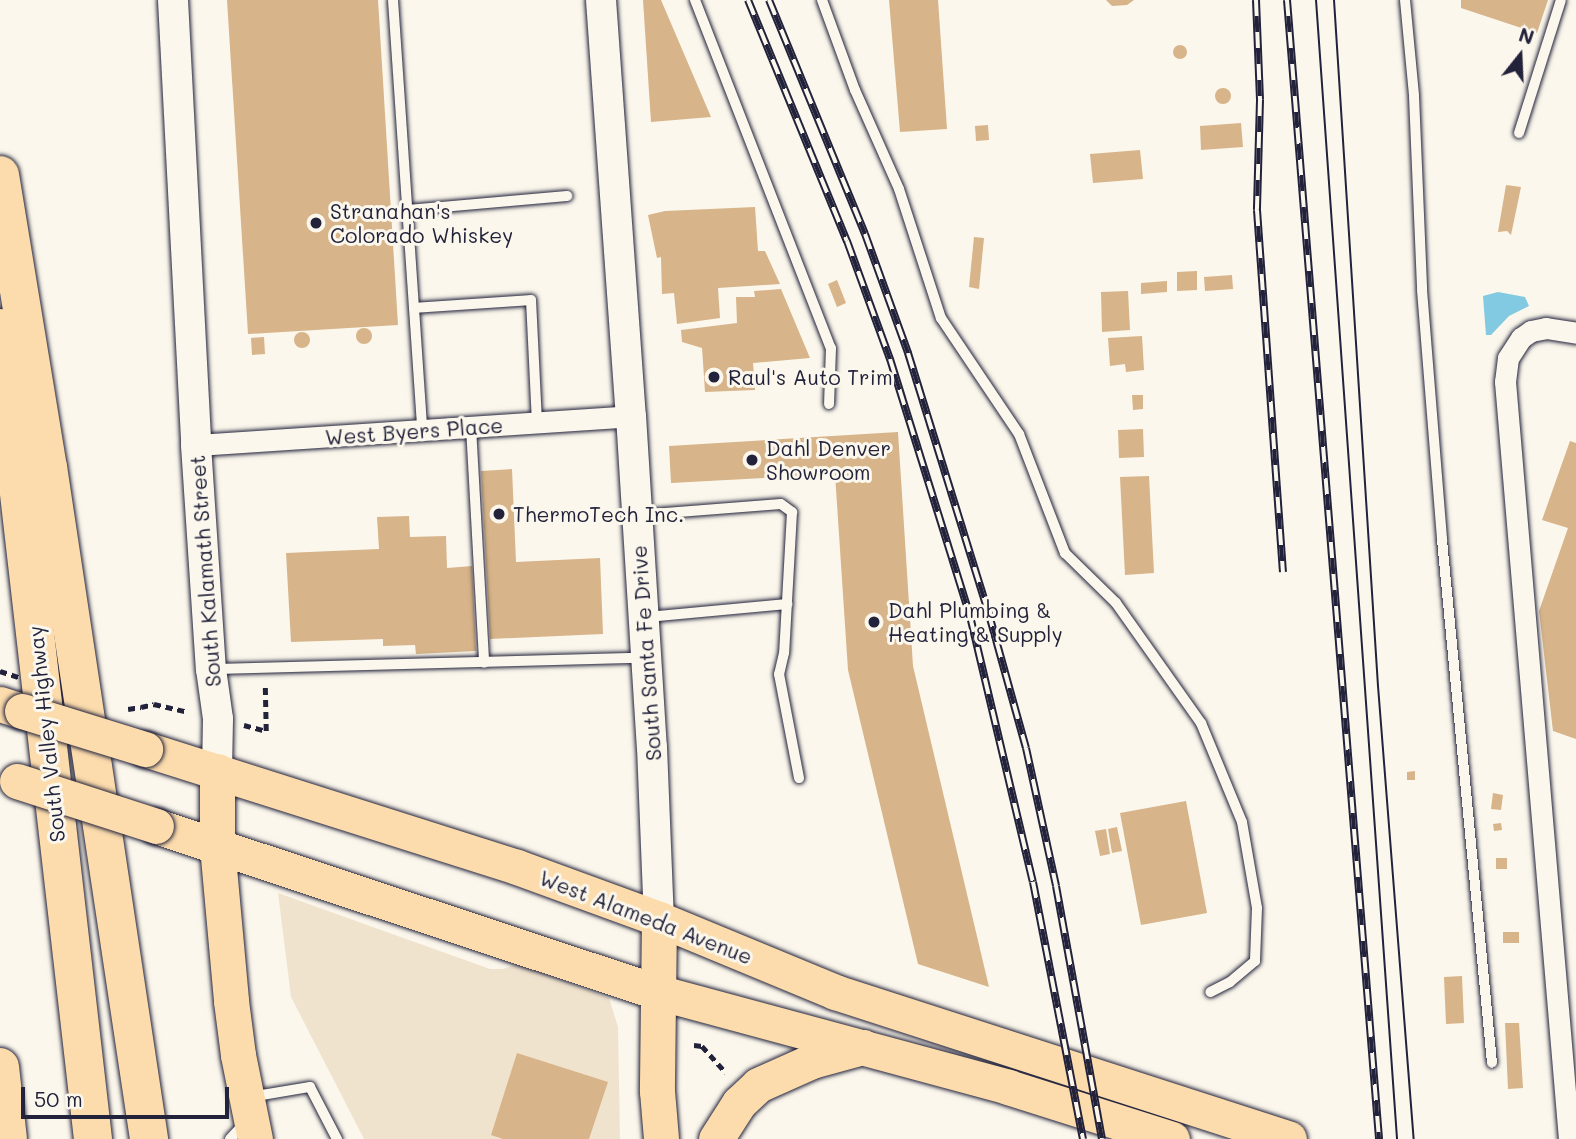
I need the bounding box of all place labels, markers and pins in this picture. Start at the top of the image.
place label: Stranahan's Colorado Whiskey [330,198,513,248]
marker: Stranahan's Colorado Whiskey [308,215,324,231]
place label: Raul's Auto Trim [728,364,893,390]
marker: Raul's Auto Trim [706,369,722,385]
place label: Dahl Denver Showroom [766,435,891,485]
marker: Dahl Denver Showroom [744,452,760,468]
place label: ThermoTech Inc. [513,501,684,527]
marker: ThermoTech Inc. [491,506,507,522]
place label: Dahl Plumbing & Heating & Supply [888,597,1063,647]
marker: Dahl Plumbing & Heating & Supply [866,614,882,630]

